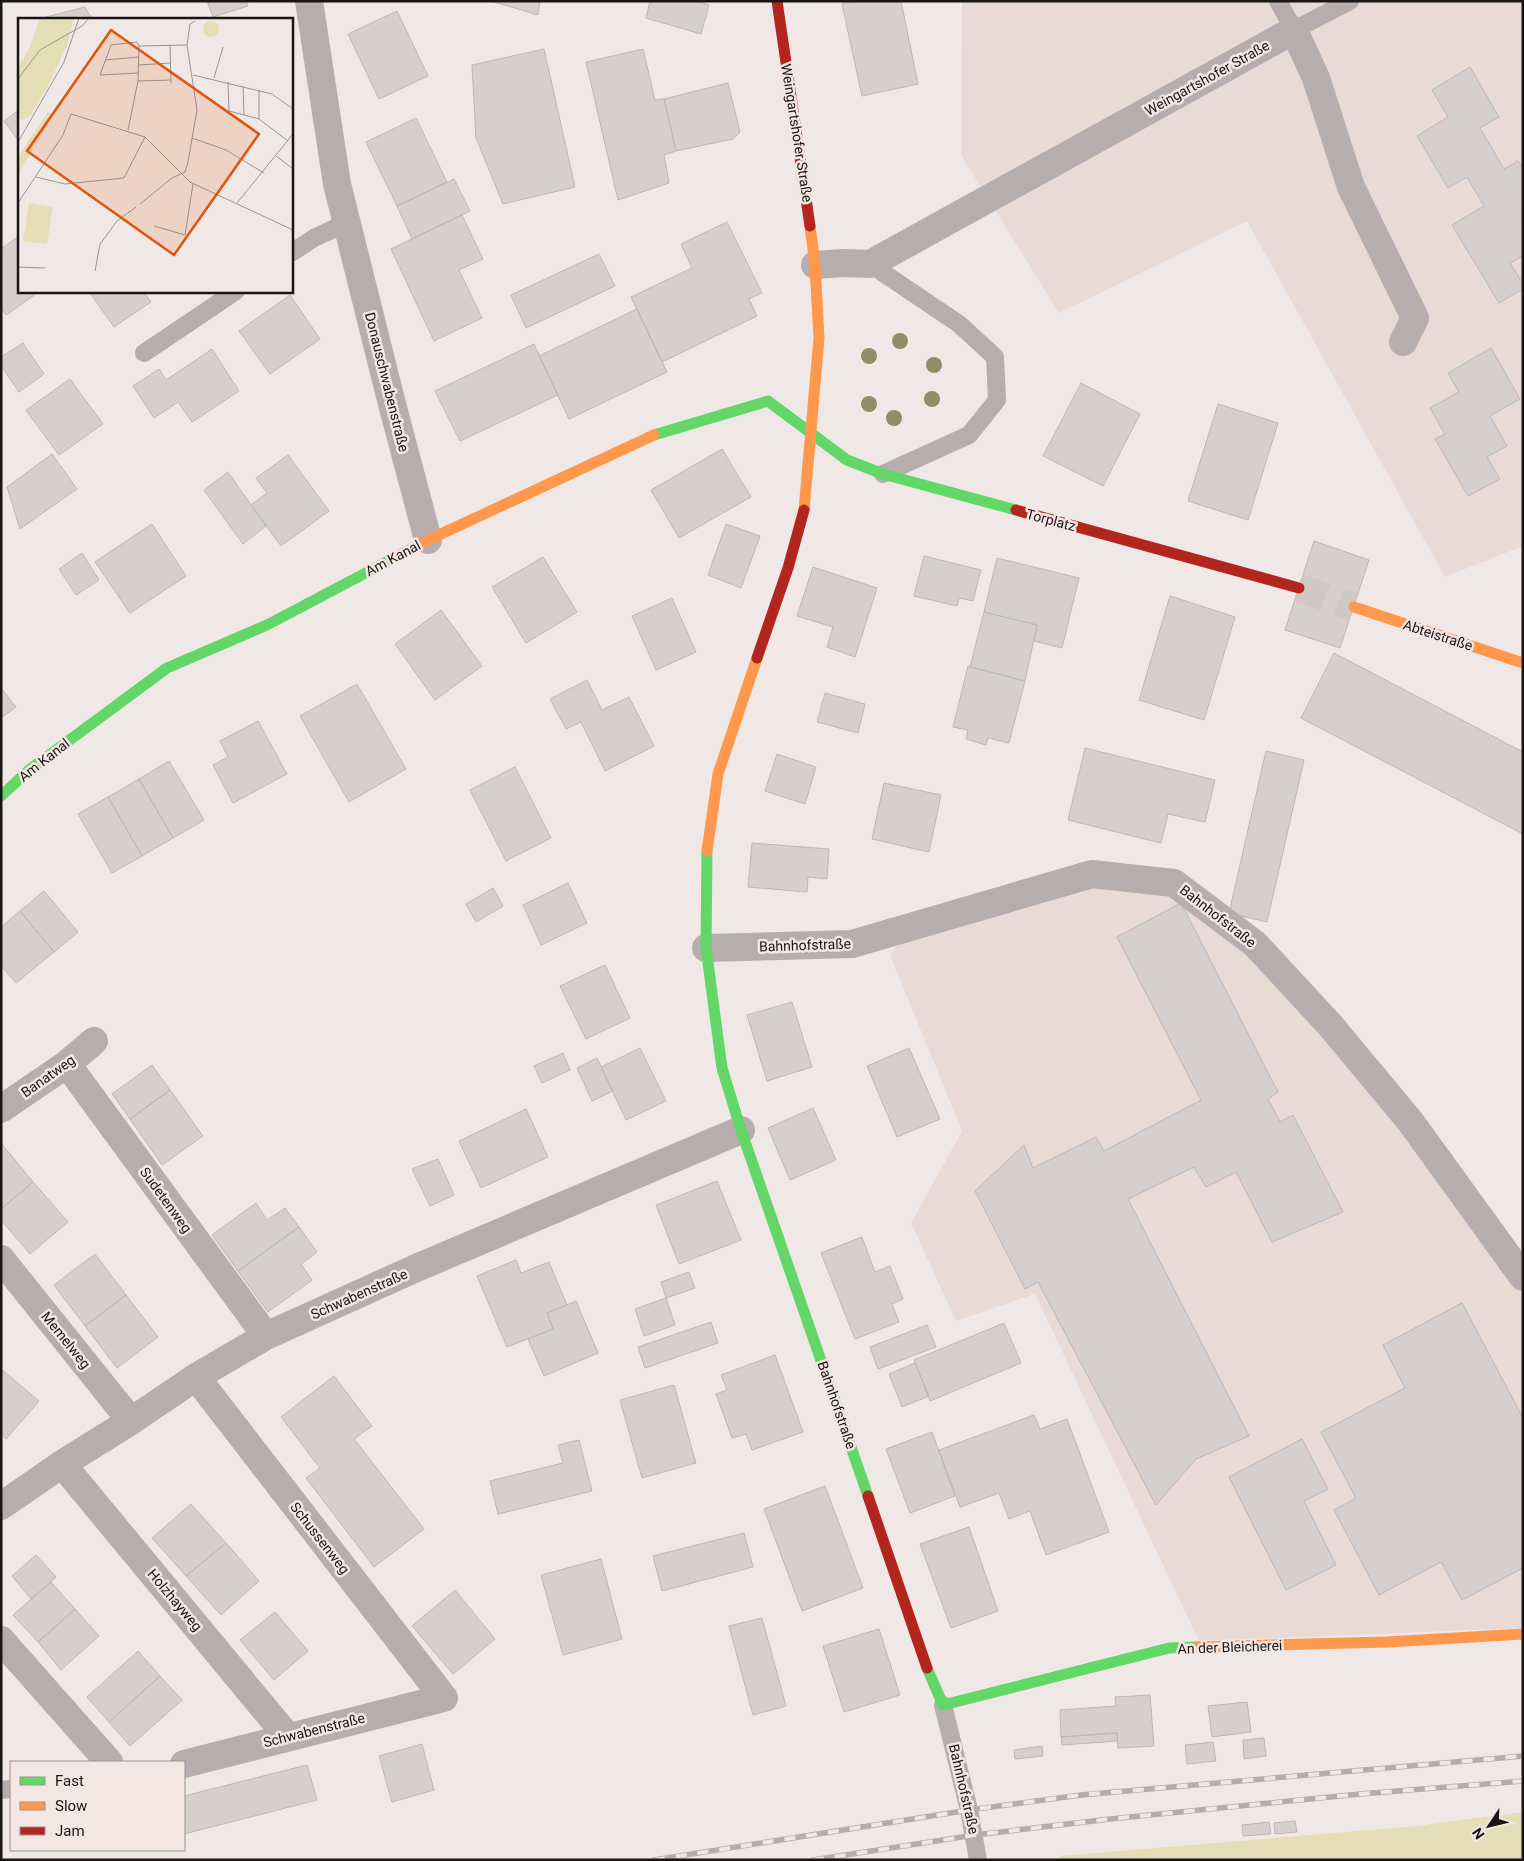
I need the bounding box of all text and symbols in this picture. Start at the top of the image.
inset map [18,18,292,292]
street label: Weingartshofer Straße [1142,37,1272,119]
street label: Weingartshofer Straße [778,63,816,203]
street label: Donauschwabenstraße [362,311,412,453]
street label: Torplatz [1024,506,1078,534]
street label: Am Kanal [363,537,423,579]
street label: Abteistraße [1401,616,1475,654]
street label: Am Kanal [15,735,73,785]
street label: Bahnhofstraße [1177,881,1259,951]
street label: Bahnhofstraße [759,935,851,955]
street label: Banatweg [18,1052,78,1100]
street label: Sudetenweg [137,1164,195,1236]
street label: Schwabenstraße [308,1266,410,1322]
street label: Memelweg [38,1308,94,1372]
street label: Bahnhofstraße [814,1359,860,1451]
street label: Schussenweg [287,1499,353,1577]
street label: Holzhayweg [144,1566,206,1634]
street label: An der Bleicherei [1177,1637,1283,1657]
street label: Schwabenstraße [262,1710,366,1750]
street label: Bahnhofstraße [946,1742,982,1836]
legend [10,1761,185,1851]
text: Fast [55,1772,84,1790]
text: Slow [55,1797,87,1815]
north arrow [1464,1801,1514,1851]
text: Jam [55,1822,85,1840]
text: N [1469,1825,1488,1842]

